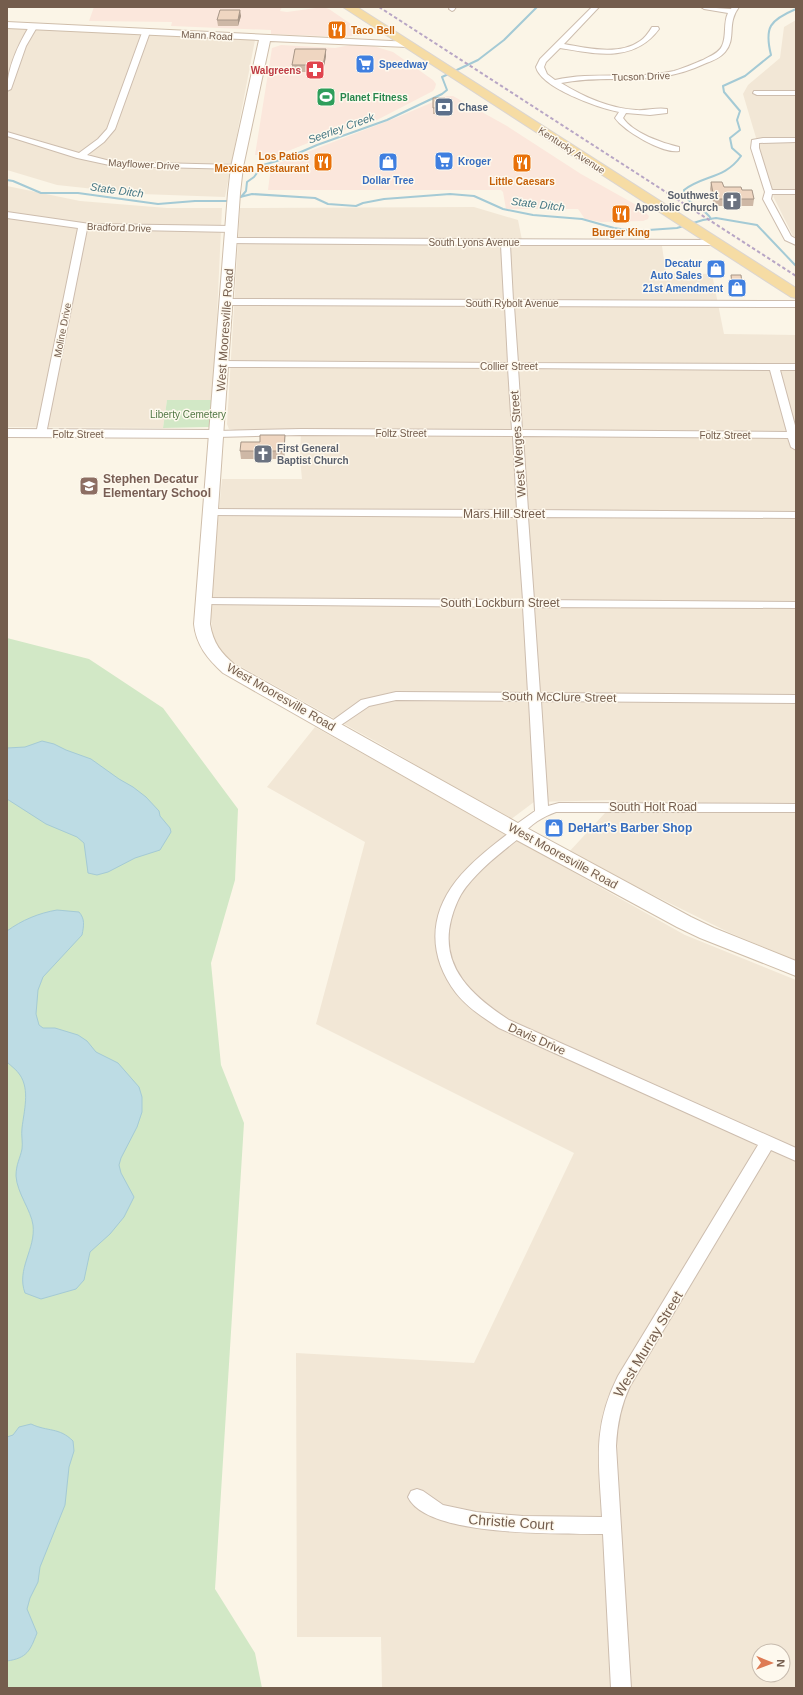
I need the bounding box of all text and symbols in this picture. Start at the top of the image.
restaurant icon: Taco Bell [326,19,348,41]
place label: Taco Bell [351,25,395,36]
street label: Mann Road [181,29,233,42]
supermarket icon: Speedway [354,53,376,75]
pharmacy icon: Walgreens [304,59,326,81]
place label: Speedway [379,59,428,70]
place label: Walgreens [251,65,301,76]
street label: Tucson Drive [612,70,671,83]
sports icon: Planet Fitness [315,86,337,108]
place label: Planet Fitness [340,92,408,103]
bank icon: Chase [433,96,455,118]
place label: Chase [458,102,488,113]
water label: Seerley Creek [306,110,376,146]
street label: Kentucky Avenue [536,125,607,176]
supermarket icon: Kroger [433,150,455,172]
place label: Los Patios Mexican Restaurant [215,151,310,174]
restaurant icon: Los Patios Mexican Restaurant [312,151,334,173]
shop icon: Dollar Tree [377,151,399,173]
restaurant icon: Little Caesars [511,152,533,174]
place label: Kroger [458,156,491,167]
street label: Mayflower Drive [108,157,180,172]
place label: Dollar Tree [362,175,414,186]
place label: Little Caesars [489,176,555,187]
water label: State Ditch [90,180,144,200]
place label: Southwest Apostolic Church [635,190,719,213]
church icon: Southwest Apostolic Church [721,190,743,212]
water label: State Ditch [511,195,565,213]
restaurant icon: Burger King [610,203,632,225]
street label: Bradford Drive [87,221,152,234]
place label: Burger King [592,227,650,238]
street label: South Lyons Avenue [428,237,520,248]
place label: Decatur Auto Sales [650,258,702,281]
shop icon: Decatur Auto Sales [705,258,727,280]
street label: West Mooresville Road [214,268,236,392]
shop icon: 21st Amendment [726,277,748,299]
place label: 21st Amendment [643,283,724,294]
street label: South Rybolt Avenue [465,298,559,309]
street label: Moline Drive [52,301,73,358]
street label: Collier Street [480,361,538,372]
street label: West Werges Street [507,390,529,498]
park label: Liberty Cemetery [150,409,226,420]
street label: Foltz Street [375,428,427,439]
street label: Foltz Street [52,429,104,440]
street label: Foltz Street [699,430,751,441]
church icon: First General Baptist Church [252,443,274,465]
place label: First General Baptist Church [277,443,349,466]
place label: Stephen Decatur Elementary School [103,472,211,500]
school or university icon: Stephen Decatur Elementary School [78,475,100,497]
street label: Mars Hill Street [463,507,546,521]
street label: South Lockburn Street [440,596,560,610]
street label: West Mooresville Road [224,660,338,734]
street label: South McClure Street [502,689,617,705]
street label: South Holt Road [609,800,697,814]
shop icon: DeHart’s Barber Shop [543,817,565,839]
street label: West Mooresville Road [506,820,620,892]
place label: DeHart’s Barber Shop [568,821,692,835]
street label: Davis Drive [506,1020,568,1058]
street label: West Murray Street [610,1288,686,1400]
street label: Christie Court [468,1511,554,1533]
north arrow [751,1643,791,1683]
text: N [775,1659,787,1667]

